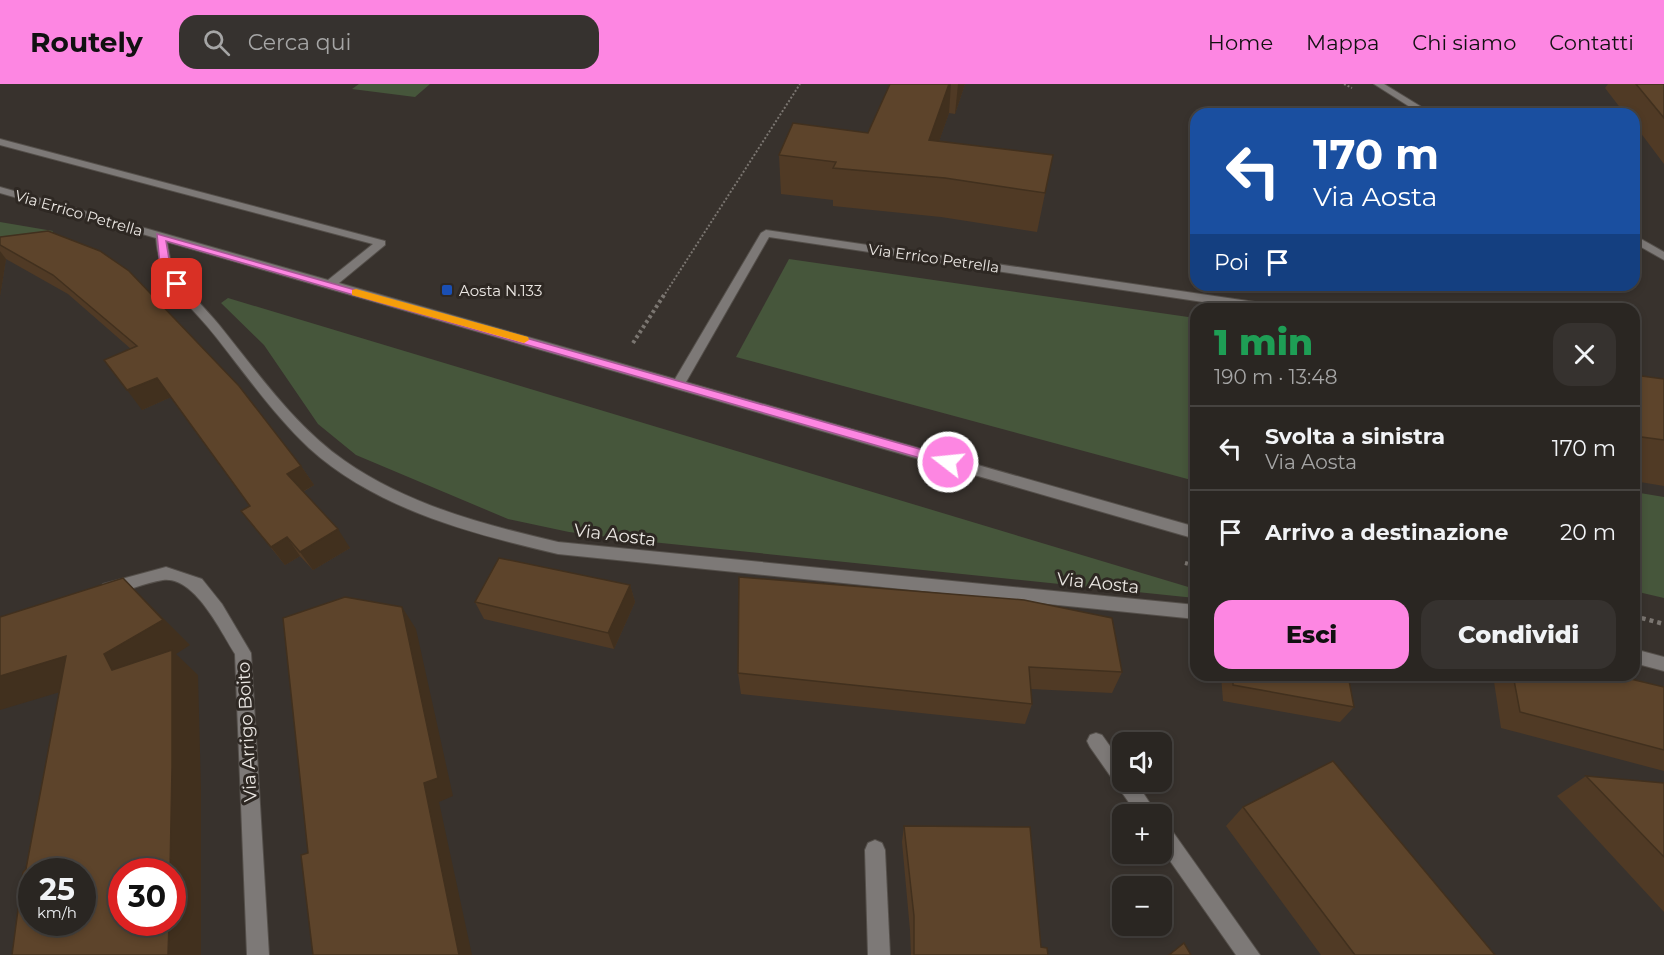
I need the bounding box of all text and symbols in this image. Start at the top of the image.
search box [179,15,599,69]
text: Routely [30,25,143,59]
icon: search [200,26,233,59]
text: Cerca qui [248,29,351,56]
text: Home [1208,30,1273,55]
text: Mappa [1306,30,1379,55]
text: Chi siamo [1412,30,1516,55]
text: Contatti [1549,30,1634,55]
text: 170 m [1313,128,1439,180]
icon: left [1214,132,1292,210]
text: Via Aosta [1313,180,1437,213]
street label: Via Errico Petrella [13,186,145,240]
street label: Via Errico Petrella [867,239,1001,277]
icon: arrive [1261,246,1294,279]
text: Poi [1214,249,1249,276]
pin [151,258,202,309]
icon: arrive [160,267,193,300]
place label: Aosta N.133 [459,281,542,300]
marker: Aosta N.133 [440,283,454,297]
text: 1 min [1214,320,1313,364]
button: close [1553,323,1616,386]
text: 190 m · 13:48 [1214,365,1338,389]
text: Svolta a sinistra [1265,423,1445,450]
position arrow [916,430,980,494]
icon: left [1214,432,1247,465]
text: 170 m [1552,435,1616,462]
text: Via Aosta [1265,450,1357,474]
icon: arrive [1214,516,1247,549]
street label: Via Aosta [573,519,657,551]
text: Arrivo a destinazione [1265,519,1508,546]
text: 20 m [1560,519,1616,546]
street label: Via Aosta [1056,568,1140,598]
button: Esci [1214,600,1409,669]
button: Condividi [1421,600,1616,669]
street label: Via Arrigo Boito [232,661,262,803]
map controls [1112,732,1172,936]
button: sound [1112,732,1172,792]
button: + [1112,804,1172,864]
speed limit sign: 30 [108,858,186,936]
text: 25 [39,871,75,908]
button: − [1112,876,1172,936]
text: km/h [37,903,77,922]

